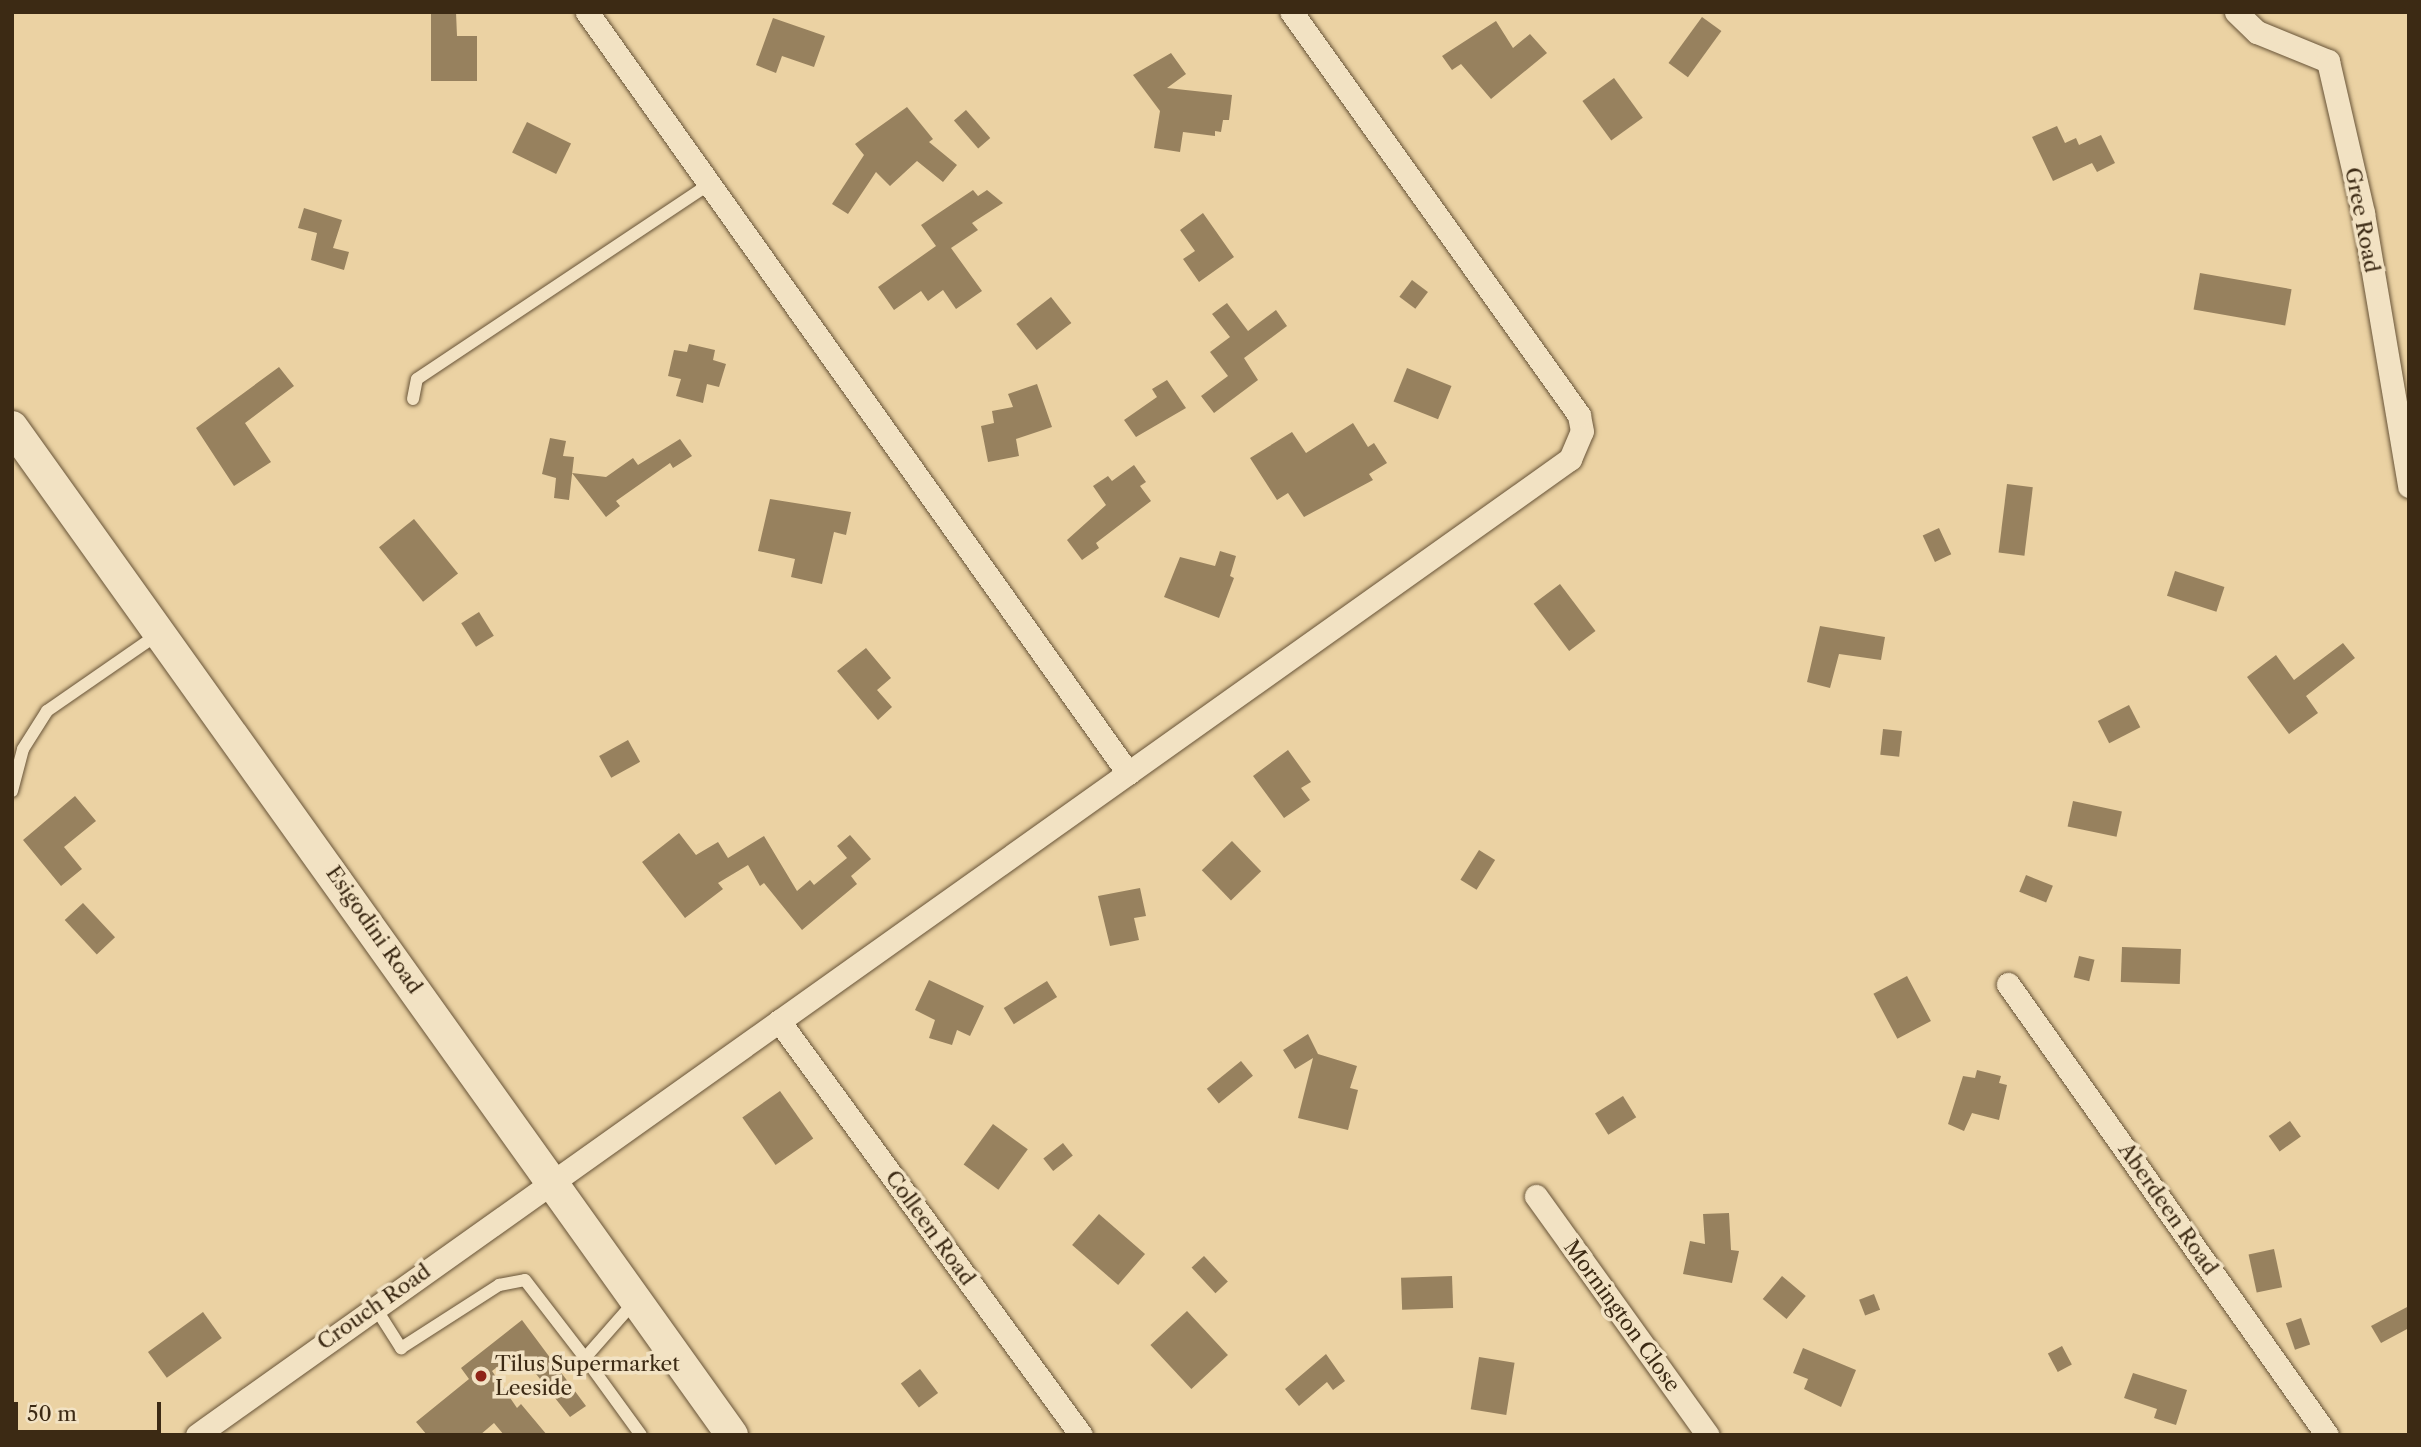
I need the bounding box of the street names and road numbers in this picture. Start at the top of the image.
street label: Gree Road [2339,165,2385,275]
street label: Esigodini Road [321,861,427,999]
street label: Aberdeen Road [2113,1138,2223,1280]
street label: Colleen Road [880,1166,980,1290]
street label: Mornington Close [1558,1235,1686,1397]
street label: Crouch Road [313,1259,435,1355]

